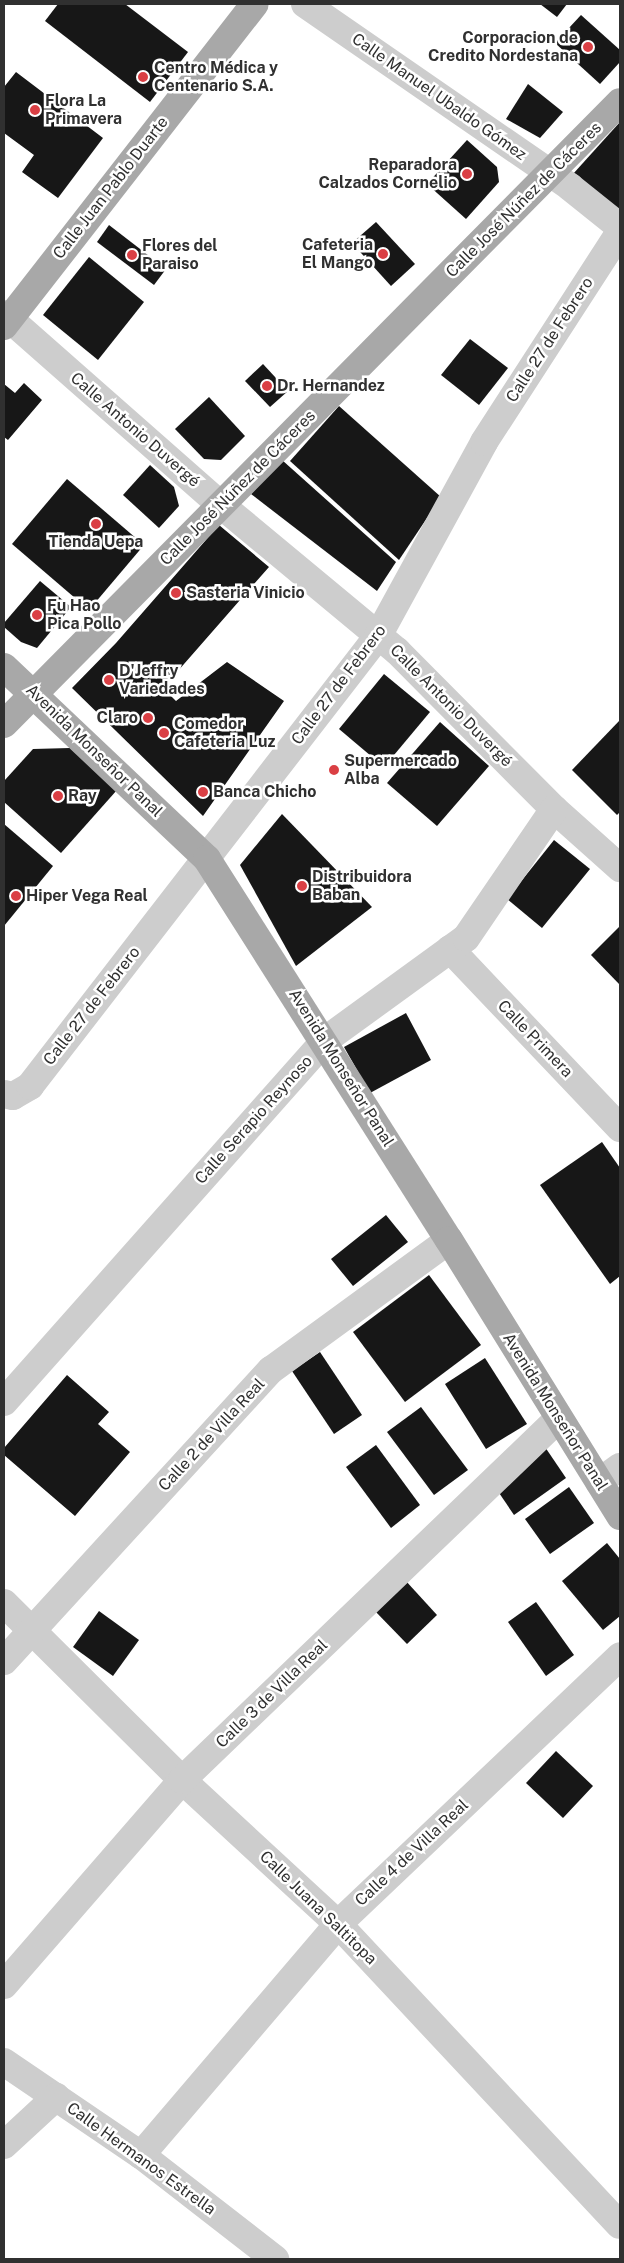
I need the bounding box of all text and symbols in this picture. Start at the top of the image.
place label: Corporacion de Credito Nordestana [428,28,578,66]
street label: Calle Manuel Ubaldo Gómez [348,29,530,165]
marker: Corporacion de Credito Nordestana [582,41,594,53]
place label: Centro Médica y Centenario S.A. [154,58,278,96]
marker: Centro Médica y Centenario S.A. [136,70,150,84]
place label: Flora La Primavera [45,91,122,129]
marker: Flora La Primavera [29,104,41,116]
street label: Calle Juan Pablo Duarte [49,113,173,263]
street label: Calle José Núñez de Cáceres [442,118,606,282]
place label: Reparadora Calzados Cornelio [318,155,457,193]
marker: Reparadora Calzados Cornelio [461,168,473,180]
place label: Cafeteria El Mango [302,235,373,273]
place label: Flores del Paraiso [142,236,218,274]
marker: Cafeteria El Mango [377,248,389,260]
marker: Flores del Paraiso [126,249,138,261]
street label: Calle 27 de Febrero [502,274,598,406]
street label: Calle Antonio Duvergé [66,369,204,491]
place label: Dr. Hernandez [277,376,385,396]
marker: Dr. Hernandez [261,380,273,392]
street label: Calle José Núñez de Cáceres [156,406,320,570]
marker: Tienda Uepa [90,518,102,530]
place label: Tienda Uepa [49,532,143,552]
place label: Sasteria Vinicio [186,583,305,603]
marker: Sasteria Vinicio [170,587,182,599]
place label: Fu Hao Pica Pollo [47,596,121,634]
marker: Fu Hao Pica Pollo [31,609,43,621]
street label: Calle 27 de Febrero [288,621,390,749]
street label: Calle Antonio Duvergé [386,641,516,771]
place label: D'Jeffry Variedades [119,661,205,699]
marker: D'Jeffry Variedades [103,674,115,686]
street label: Avenida Monseñor Panal [22,681,166,821]
place label: Claro [96,708,138,728]
marker: Claro [142,712,154,724]
place label: Comedor Cafeteria Luz [174,714,275,752]
marker: Comedor Cafeteria Luz [158,727,170,739]
place label: Supermercado Alba [344,751,457,789]
marker: Supermercado Alba [328,764,340,776]
place label: Banca Chicho [213,782,317,802]
place label: Ray [68,786,97,806]
marker: Banca Chicho [197,786,209,798]
marker: Ray [52,790,64,802]
place label: Distribuidora Baban [312,867,412,905]
marker: Distribuidora Baban [296,880,308,892]
place label: Hiper Vega Real [26,886,148,906]
marker: Hiper Vega Real [10,890,22,902]
street label: Calle 27 de Febrero [40,943,144,1069]
street label: Avenida Monseñor Panal [285,986,397,1150]
street label: Calle Primera [493,996,577,1082]
street label: Calle Serapio Reynoso [191,1052,317,1188]
street label: Avenida Monseñor Panal [499,1330,611,1494]
street label: Calle 2 de Villa Real [155,1374,269,1496]
street label: Calle 3 de Villa Real [212,1636,332,1752]
street label: Calle 4 de Villa Real [351,1795,473,1911]
street label: Calle Juana Saltitopa [255,1847,381,1969]
street label: Calle Hermanos Estrella [63,2099,219,2219]

